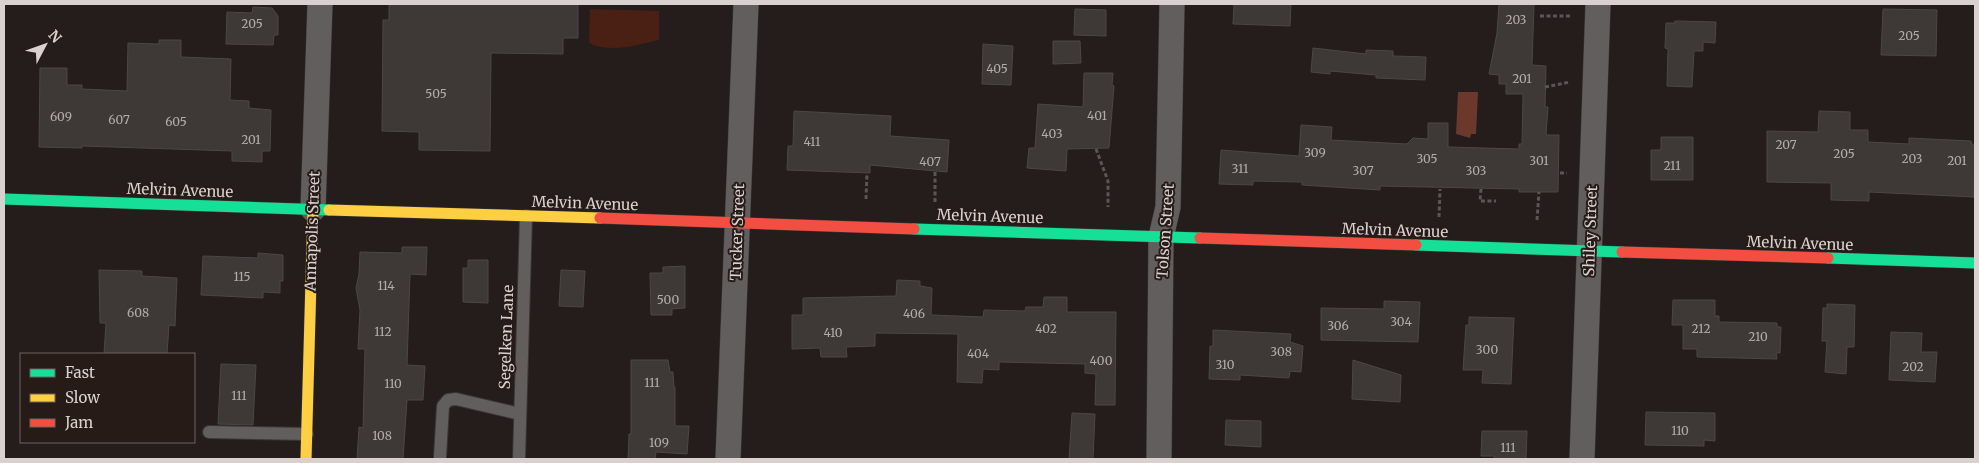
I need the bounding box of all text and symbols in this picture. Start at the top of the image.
house number: 203 [1506,12,1527,27]
house number: 205 [241,16,263,31]
north arrow [20,20,70,70]
text: N [44,26,65,47]
house number: 205 [1898,28,1920,43]
house number: 405 [986,61,1008,76]
house number: 201 [1512,71,1532,86]
house number: 505 [425,86,447,101]
house number: 401 [1087,108,1108,123]
house number: 609 [50,109,72,124]
house number: 607 [108,112,130,127]
house number: 605 [165,114,187,129]
house number: 403 [1041,126,1063,141]
house number: 201 [241,132,261,147]
house number: 411 [803,134,821,149]
house number: 207 [1775,137,1797,152]
house number: 309 [1304,145,1326,160]
house number: 205 [1833,146,1855,161]
house number: 305 [1416,151,1438,166]
house number: 203 [1902,151,1923,166]
house number: 301 [1529,153,1549,168]
house number: 201 [1947,153,1967,168]
house number: 407 [919,154,941,169]
house number: 211 [1663,158,1681,173]
house number: 311 [1232,161,1249,176]
house number: 307 [1352,163,1374,178]
house number: 303 [1466,163,1487,178]
street label: Annapolis Street [300,171,324,292]
street label: Melvin Avenue [126,179,234,201]
street label: Tolson Street [1152,182,1178,279]
street label: Tucker Street [726,183,748,281]
street label: Shiley Street [1579,185,1601,277]
street label: Melvin Avenue [531,192,639,214]
street label: Melvin Avenue [936,205,1044,227]
street label: Melvin Avenue [1341,219,1449,241]
street label: Melvin Avenue [1746,232,1854,254]
house number: 115 [233,269,251,284]
house number: 114 [377,278,395,293]
street label: Segelken Lane [495,284,517,390]
house number: 500 [657,292,679,307]
house number: 608 [127,305,149,320]
house number: 406 [903,306,925,321]
house number: 304 [1390,314,1412,329]
house number: 306 [1327,318,1349,333]
house number: 402 [1035,321,1057,336]
house number: 212 [1691,321,1711,336]
house number: 112 [374,324,392,339]
house number: 410 [823,325,843,340]
house number: 210 [1748,329,1768,344]
house number: 300 [1476,342,1498,357]
house number: 308 [1270,344,1292,359]
house number: 404 [967,346,990,361]
legend [20,353,195,443]
house number: 400 [1090,353,1113,368]
house number: 310 [1215,357,1235,372]
house number: 202 [1902,359,1924,374]
text: Fast [65,363,95,382]
house number: 111 [644,375,660,390]
house number: 110 [384,376,402,391]
text: Slow [65,388,100,407]
house number: 111 [231,388,247,403]
text: Jam [64,413,93,432]
house number: 110 [1671,423,1689,438]
house number: 108 [372,428,392,443]
house number: 109 [649,435,669,450]
house number: 111 [1500,440,1516,455]

